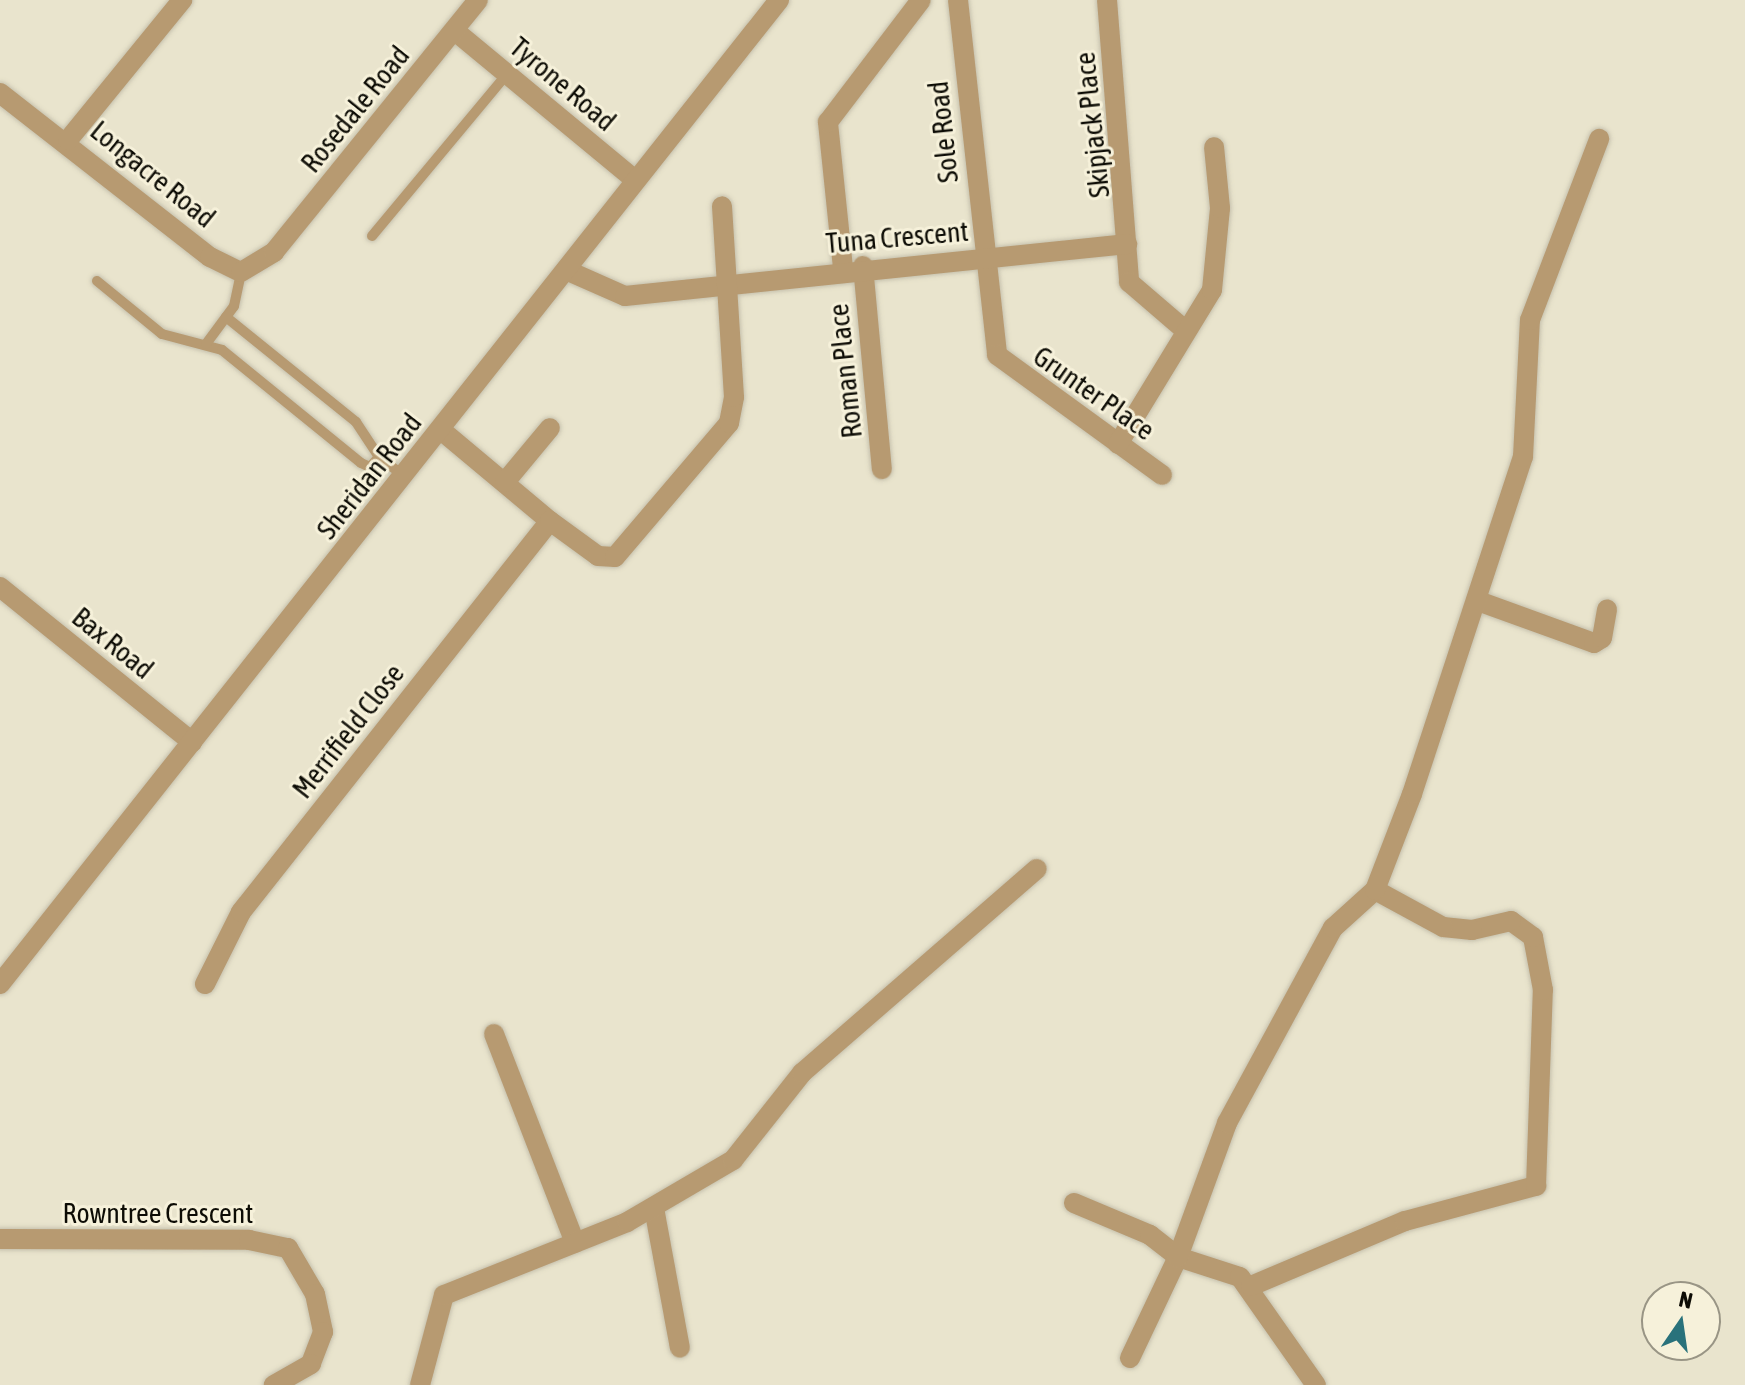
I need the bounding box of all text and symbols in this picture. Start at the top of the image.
street label: Tyrone Road [503,30,623,138]
street label: Rosedale Road [294,39,416,179]
street label: Skipjack Place [1068,51,1116,199]
street label: Sole Road [921,79,965,185]
street label: Longacre Road [84,114,222,234]
street label: Tuna Crescent [824,214,970,260]
street label: Roman Place [821,302,869,440]
street label: Grunter Place [1027,339,1161,447]
street label: Sheridan Road [310,407,428,545]
street label: Bax Road [66,600,160,686]
street label: Merrifield Close [285,657,411,805]
street label: Rowntree Crescent [63,1196,253,1230]
north arrow [1641,1281,1721,1361]
text: N [1677,1285,1695,1314]

